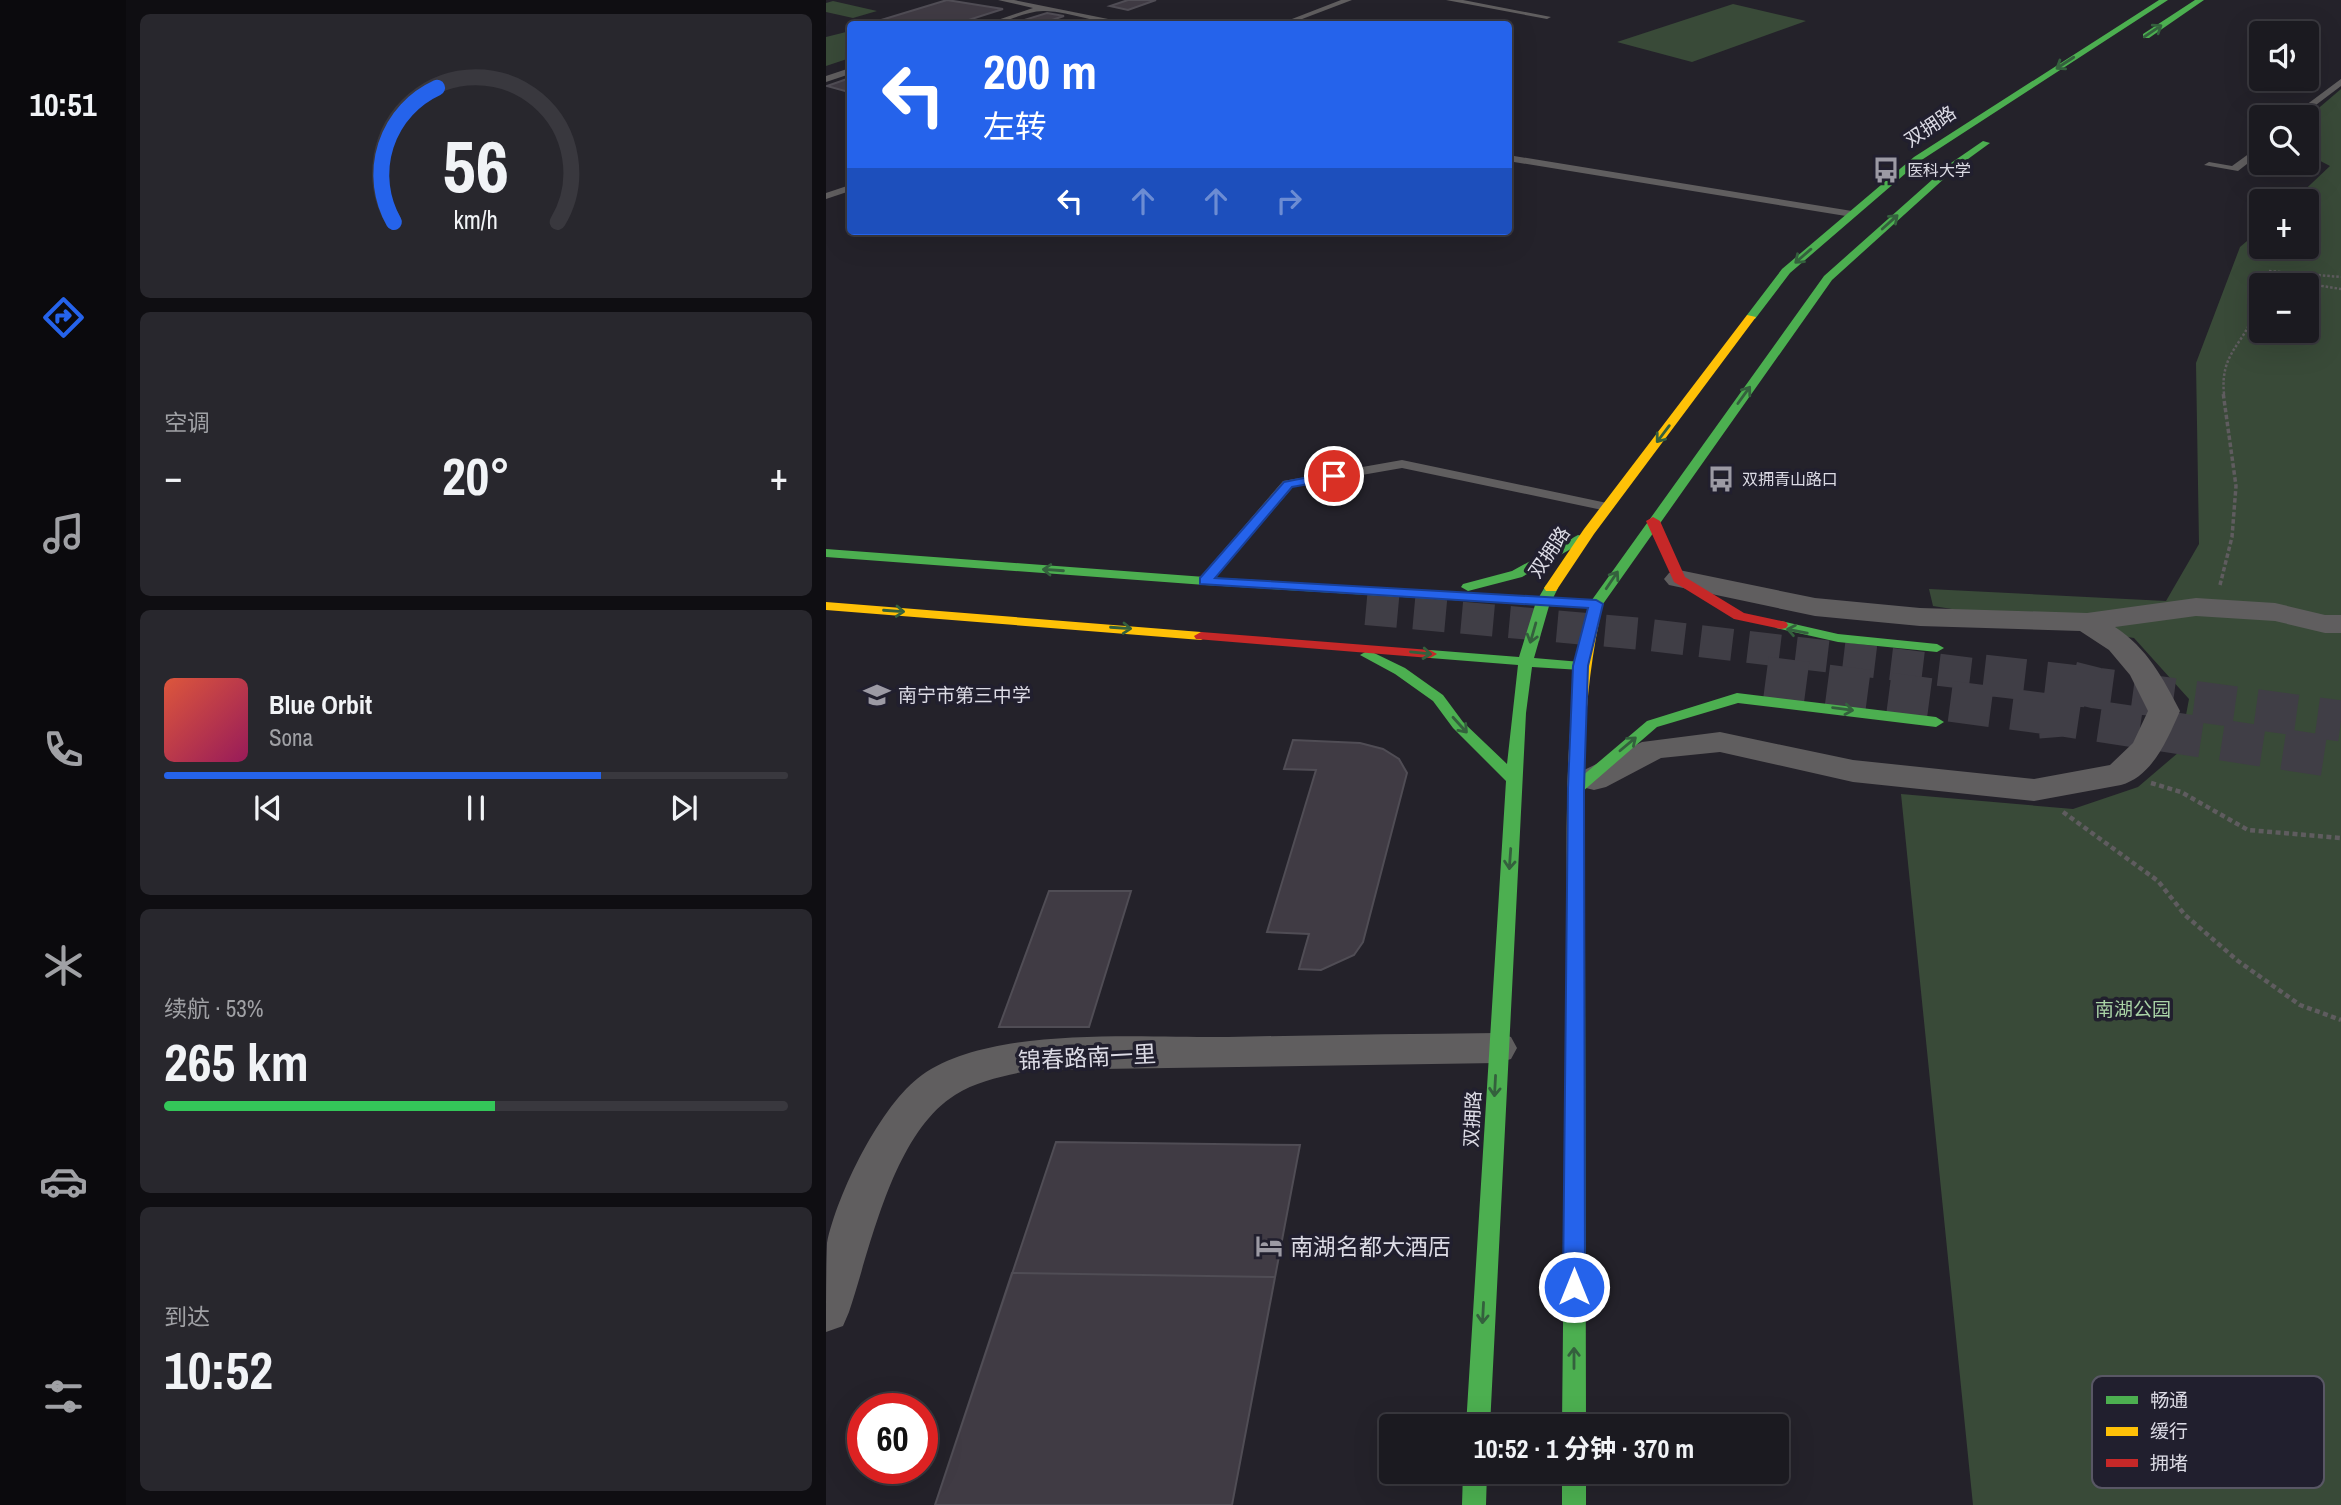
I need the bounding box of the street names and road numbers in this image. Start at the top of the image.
street label: 双拥路 [1899,99,1961,153]
street label: 双拥路 [1522,521,1576,583]
street label: 锦春路南一里 [1017,1038,1157,1076]
street label: 双拥路 [1458,1090,1486,1148]

